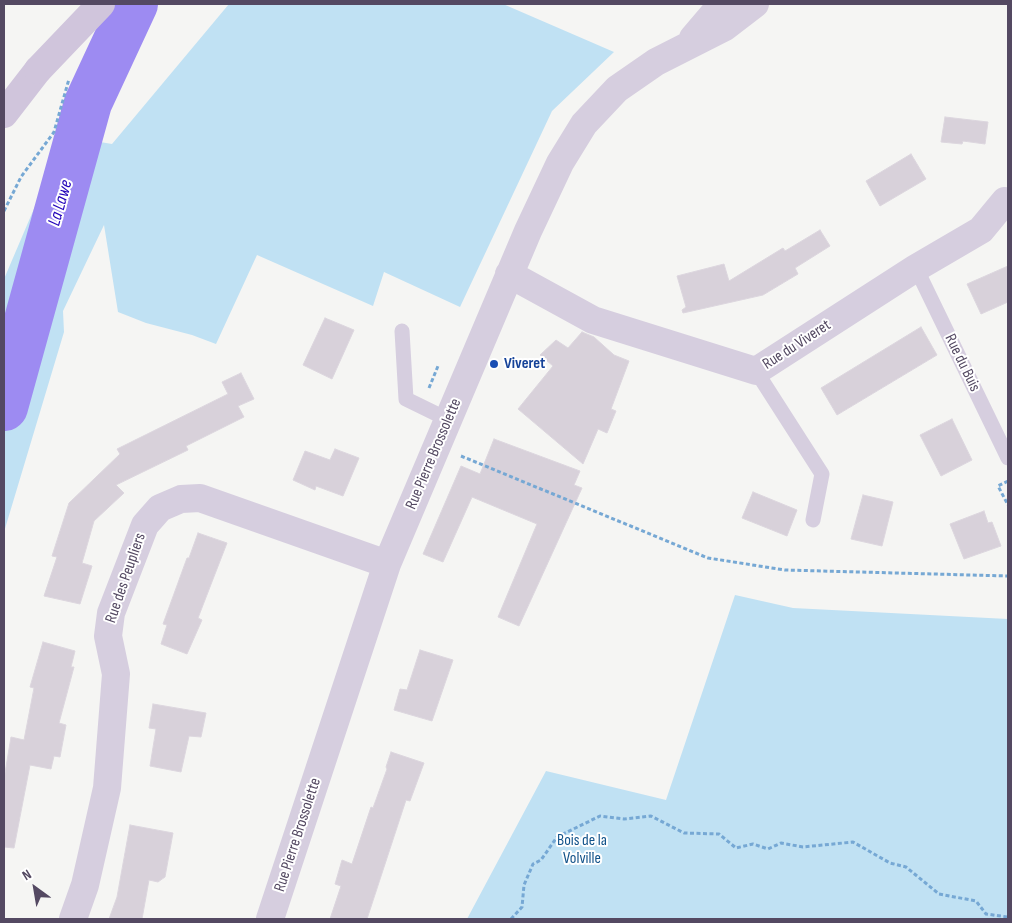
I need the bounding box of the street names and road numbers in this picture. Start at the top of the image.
street label: Rue du Viveret [759,316,835,374]
street label: Rue du Buis [940,331,984,395]
street label: Rue Pierre Brossolette [402,396,466,512]
street label: Rue des Peupliers [102,531,150,625]
street label: Rue Pierre Brossolette [271,776,325,894]

